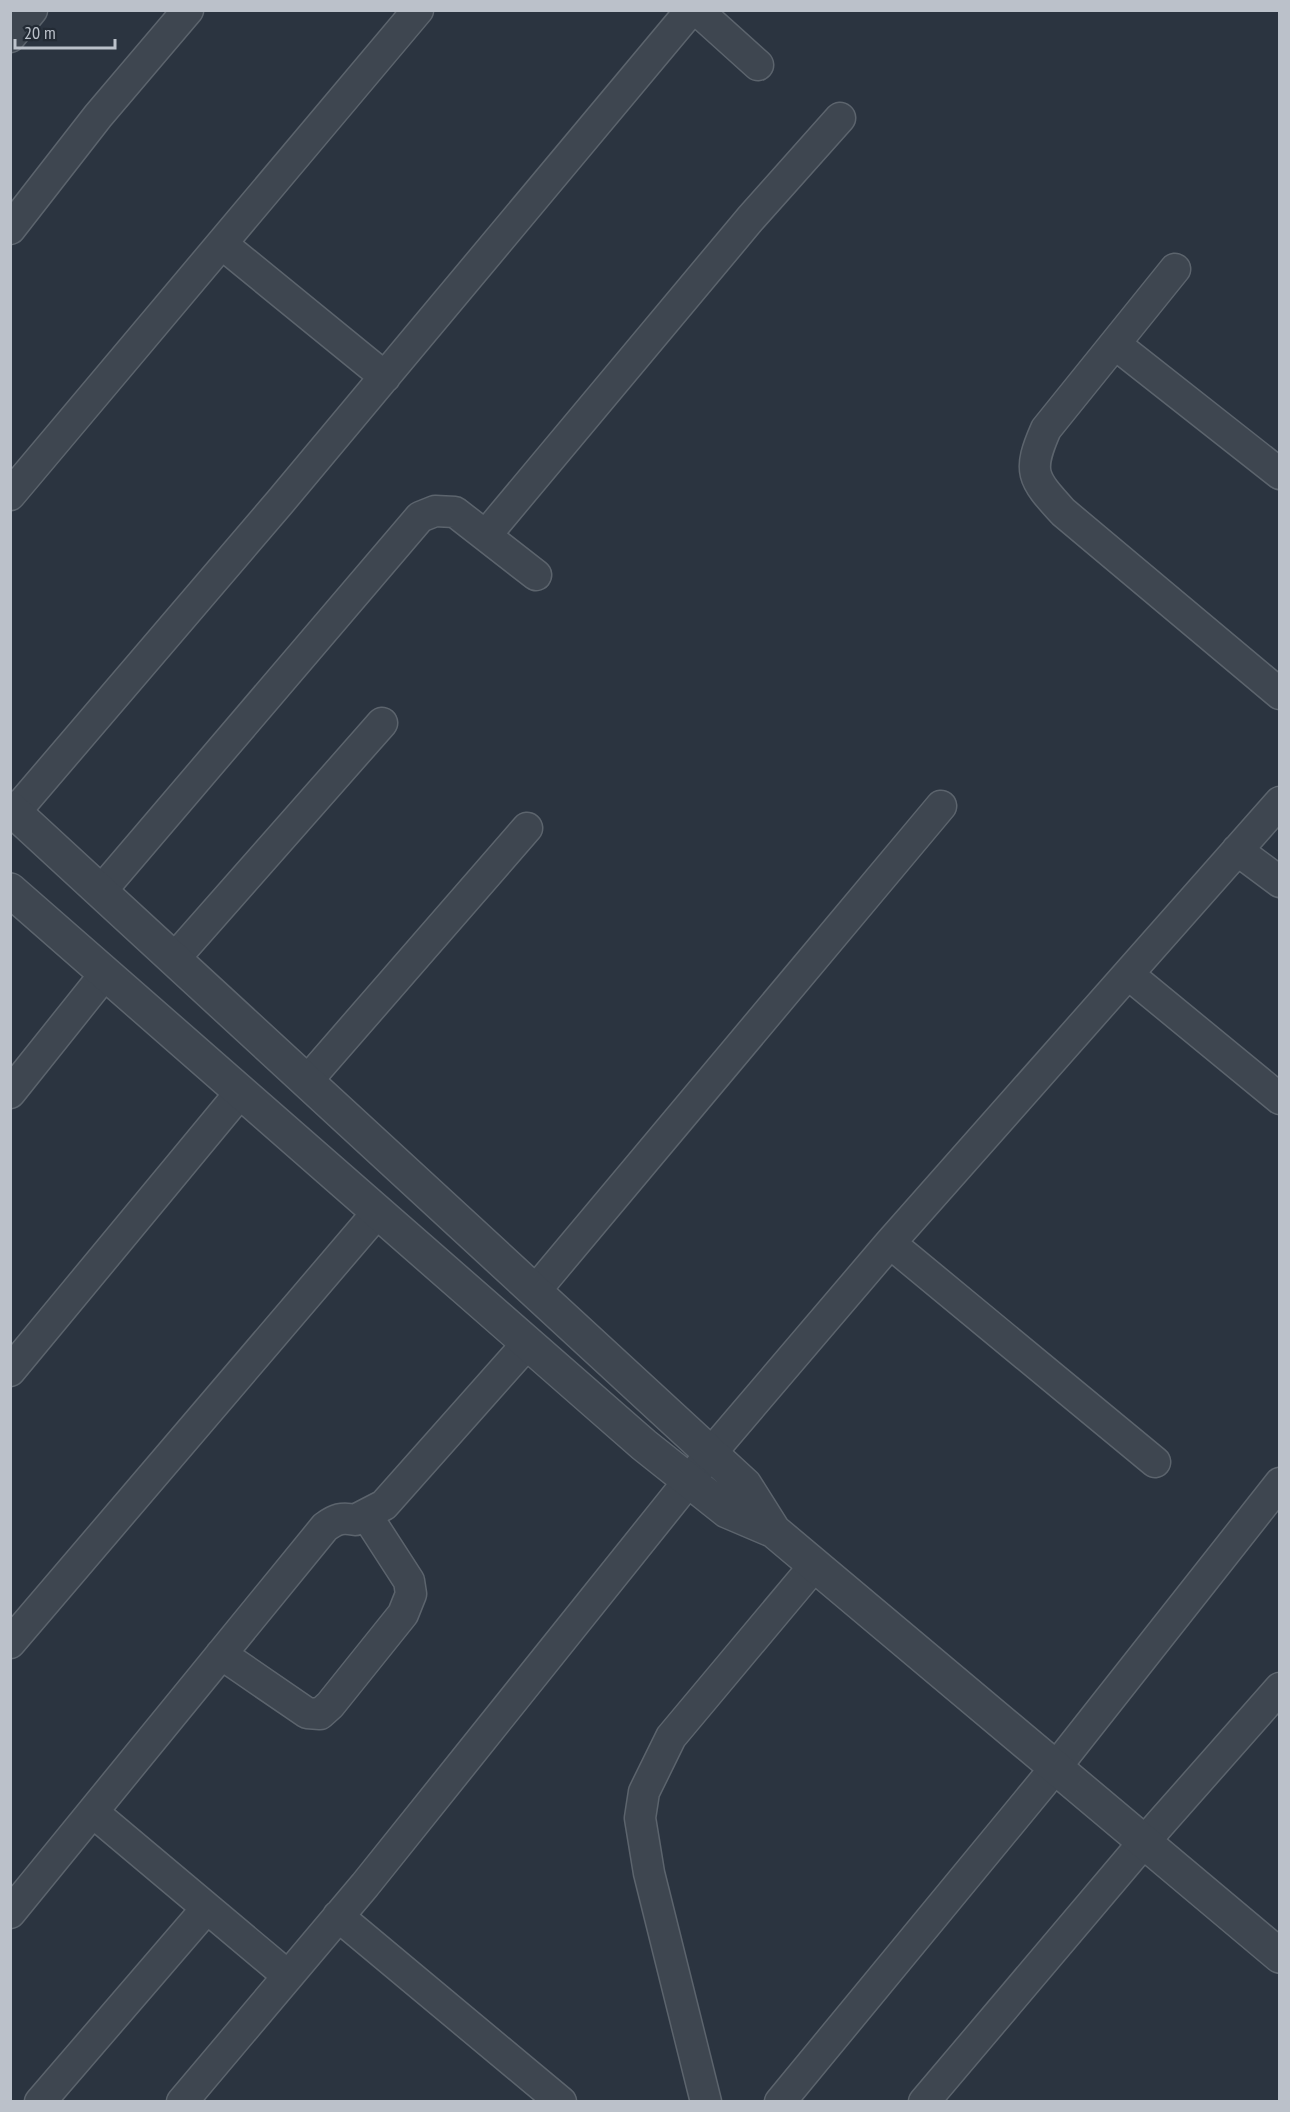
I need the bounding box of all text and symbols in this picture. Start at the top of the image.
scale bar [15,12,116,50]
text: 20 m [24,21,56,44]

